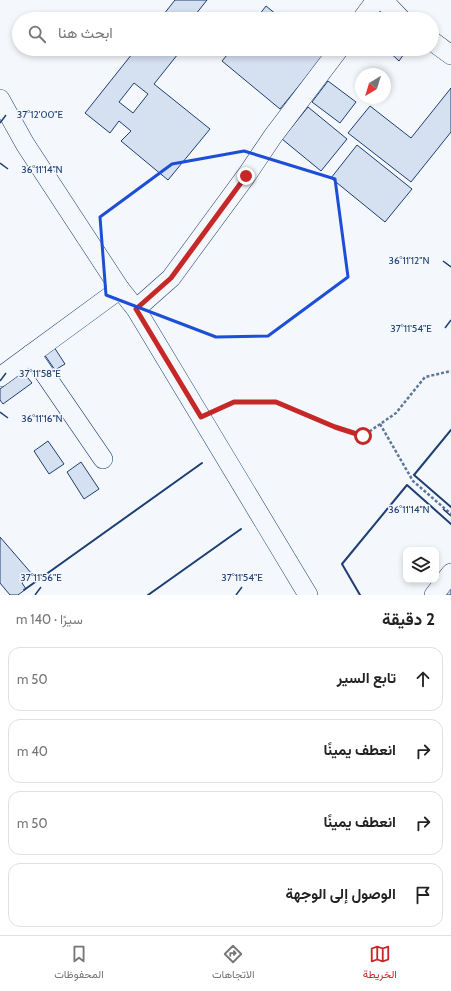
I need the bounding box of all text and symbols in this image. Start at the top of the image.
search box [12,12,439,56]
icon: search [26,23,48,45]
text: ابحث هنا [58,24,113,42]
north arrow [355,68,391,104]
text: 37°12'00"E [17,108,64,121]
text: 36°11'14"N [21,163,63,176]
route end [237,167,255,185]
text: 36°11'12"N [389,254,429,267]
text: 37°11'54"E [390,322,432,335]
text: 37°11'58"E [19,367,61,380]
text: 36°11'16"N [21,412,63,425]
route start [354,427,372,445]
text: 36°11'14"N [388,503,430,516]
map controls [403,547,439,583]
button: layers [403,547,439,583]
text: 37°11'56"E [20,571,62,584]
text: 37°11'54"E [221,571,263,584]
text: 2 دقيقة [382,609,435,629]
text: سيرًا · 140 m [16,611,83,627]
icon: ahead [412,668,434,690]
text: تابع السير [337,669,396,687]
text: 50 m [17,671,47,687]
icon: right [412,740,434,762]
text: انعطف يمينًا [323,741,396,759]
text: 40 m [17,743,48,759]
icon: right [412,812,434,834]
text: انعطف يمينًا [323,813,396,831]
text: 50 m [17,815,47,831]
icon: arrive [412,884,434,906]
text: الوصول إلى الوجهة [286,885,396,903]
tab: المحفوظات [54,943,104,984]
tab: الاتجاهات [212,943,255,984]
tab: الخريطة [363,943,397,984]

